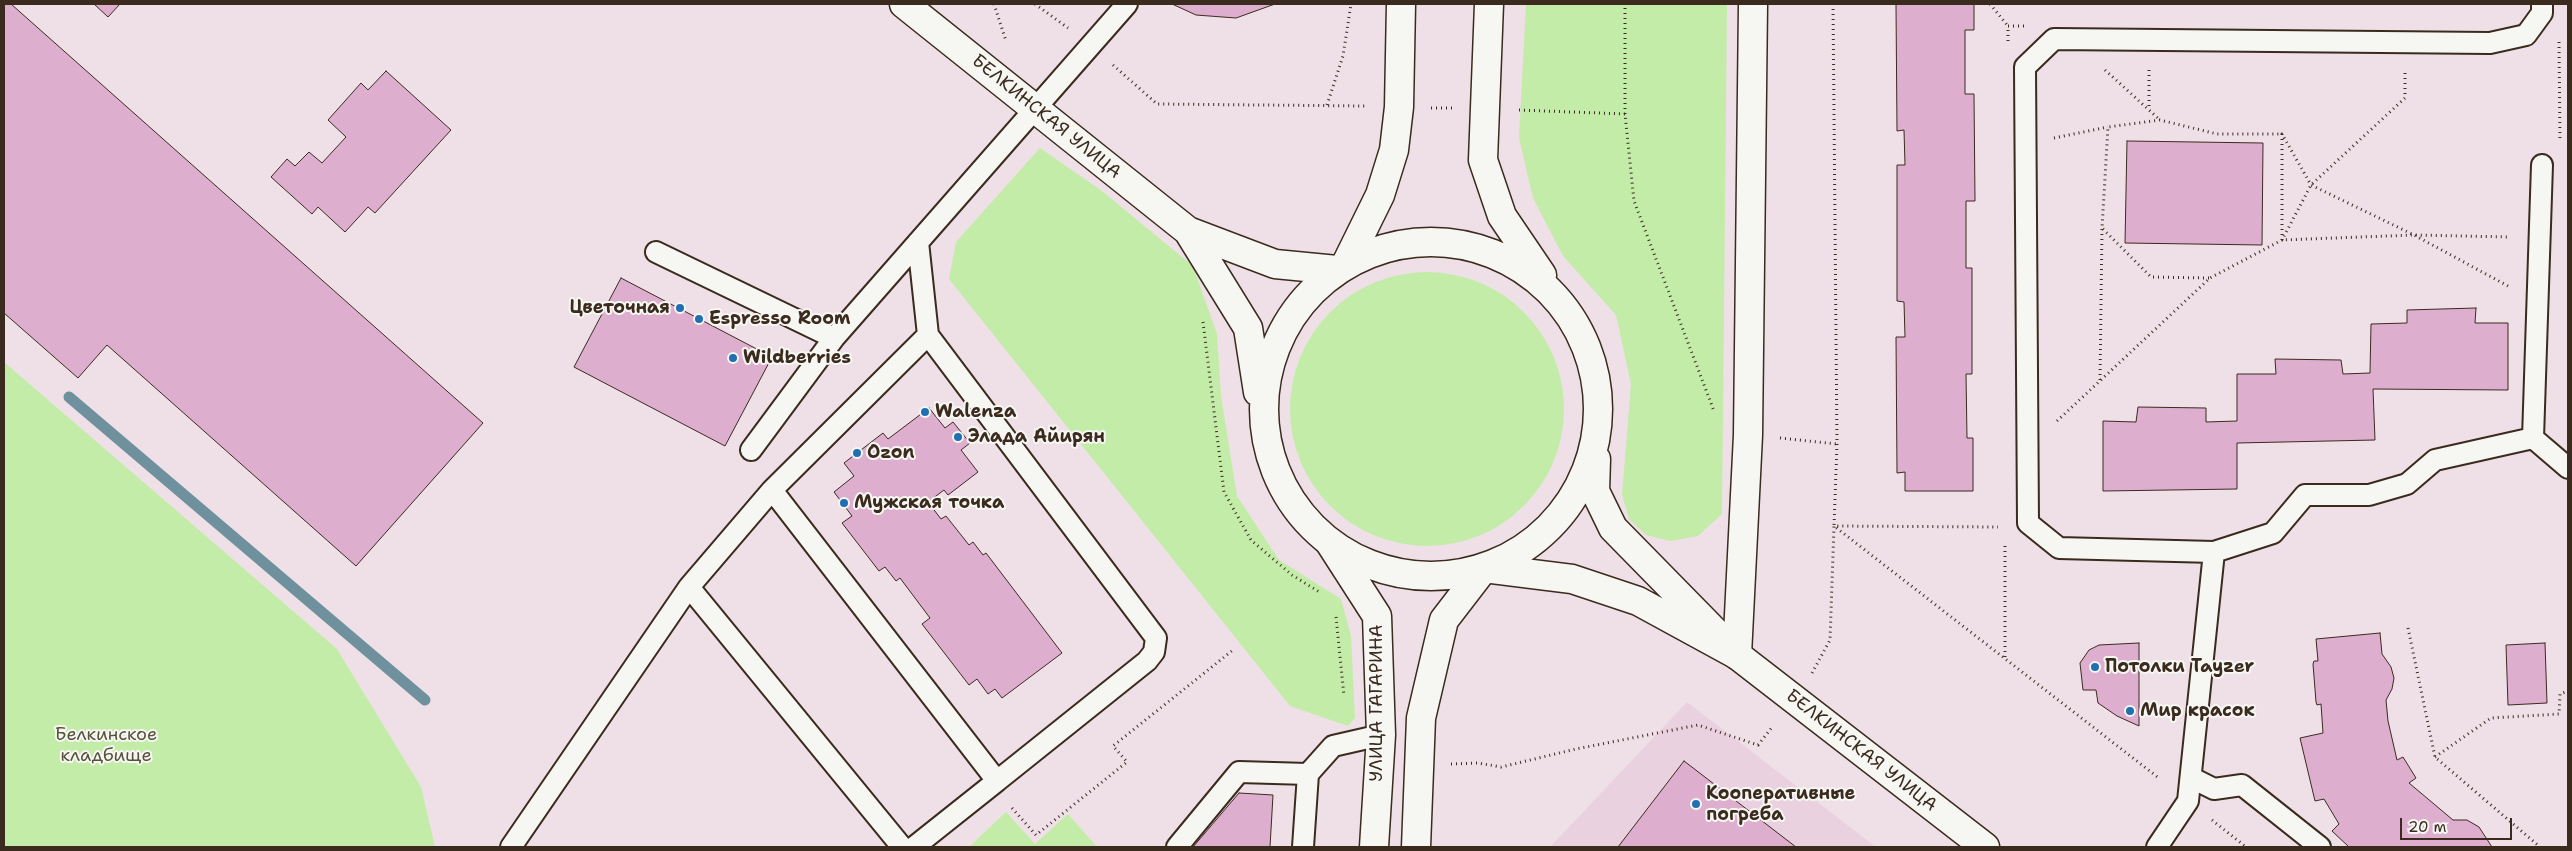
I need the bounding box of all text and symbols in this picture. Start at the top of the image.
street label: БЕЛКИНСКАЯ УЛИЦА [967,50,1125,184]
place label: Цветочная [569,297,670,319]
marker: Цветочная [674,302,686,314]
place label: Espresso Room [709,308,850,330]
marker: Espresso Room [693,313,705,325]
place label: Wildberries [743,347,851,369]
marker: Wildberries [727,352,739,364]
place label: Walenza [935,401,1016,423]
marker: Walenza [919,406,931,418]
place label: Элада Айирян [968,426,1105,448]
marker: Элада Айирян [952,431,964,443]
place label: Ozon [867,442,914,464]
marker: Ozon [851,447,863,459]
place label: Мужская точка [854,492,1004,514]
marker: Мужская точка [838,497,850,509]
street label: УЛИЦА ГАГАРИНА [1366,624,1388,782]
place label: Потолки Tayzer [2105,656,2254,678]
marker: Потолки Tayzer [2089,661,2101,673]
street label: БЕЛКИНСКАЯ УЛИЦА [1781,685,1941,817]
place label: Мир красок [2140,700,2255,722]
marker: Мир красок [2124,705,2136,717]
park label: Белкинское кладбище [55,724,157,766]
place label: Кооперативные погреба [1706,783,1855,826]
marker: Кооперативные погреба [1690,798,1702,810]
scale bar [2402,808,2514,840]
text: 20 m [2408,817,2447,837]

